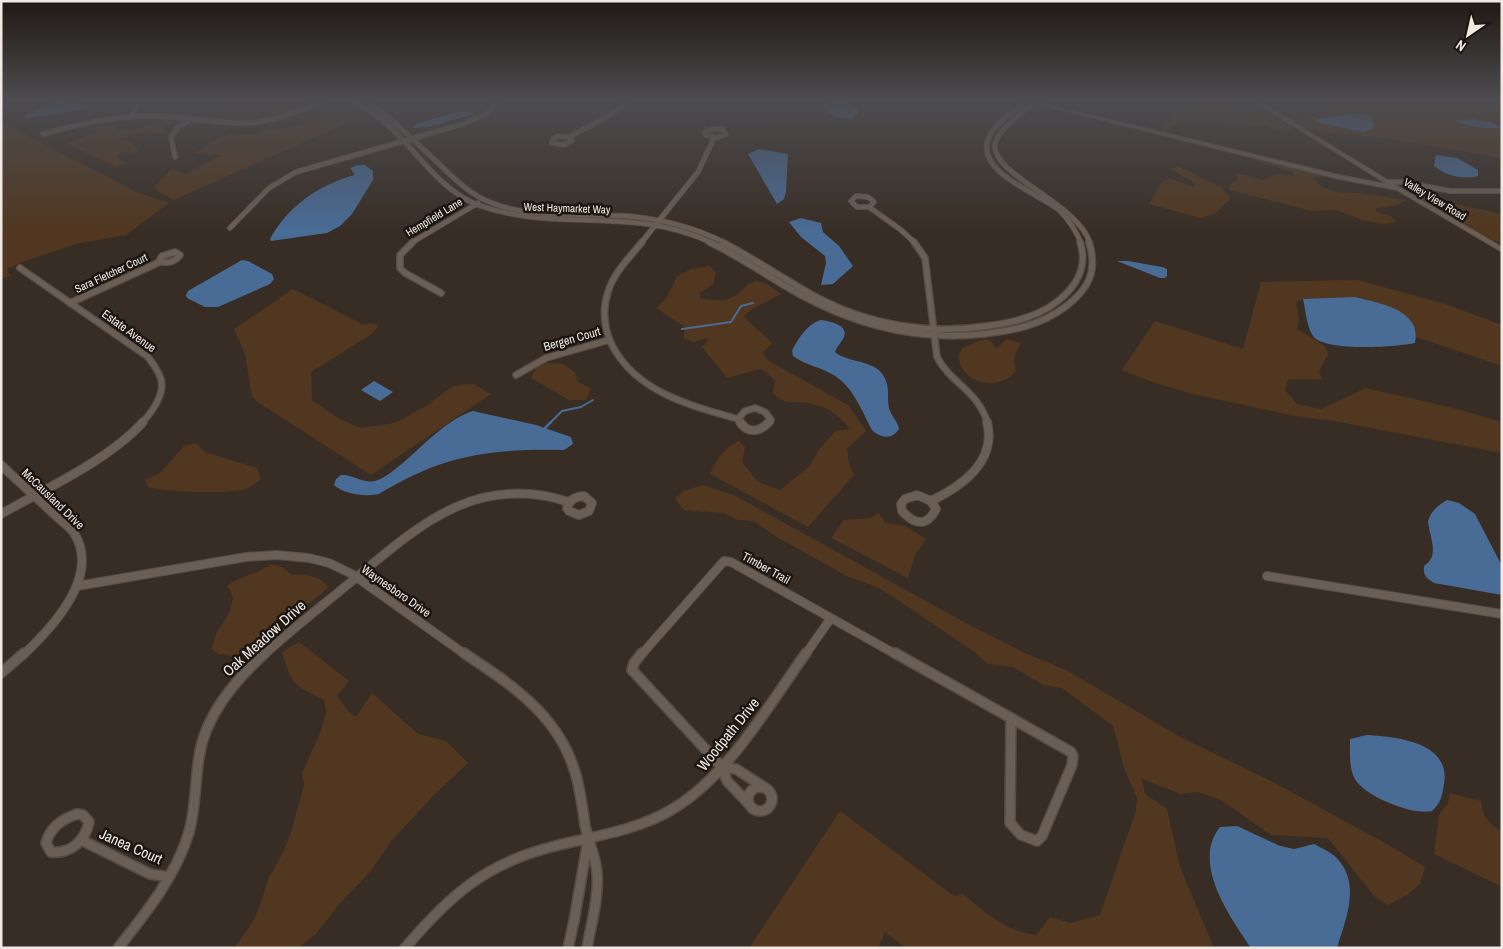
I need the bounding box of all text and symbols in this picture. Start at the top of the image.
north arrow [1443,10,1493,60]
text: N [1452,36,1469,56]
street label: Valley View Road [1401,175,1469,223]
street label: Hempfield Lane [403,195,465,239]
street label: West Haymarket Way [523,199,611,217]
street label: Sara Fletcher Court [72,250,150,296]
street label: Estate Avenue [99,306,159,356]
street label: Bergen Court [542,323,603,355]
street label: McCausland Drive [18,465,88,533]
street label: Timber Trail [739,548,793,588]
street label: Waynesboro Drive [358,561,434,621]
street label: Oak Meadow Drive [218,595,310,681]
street label: Woodpath Drive [692,693,764,775]
street label: Janea Court [96,823,166,869]

